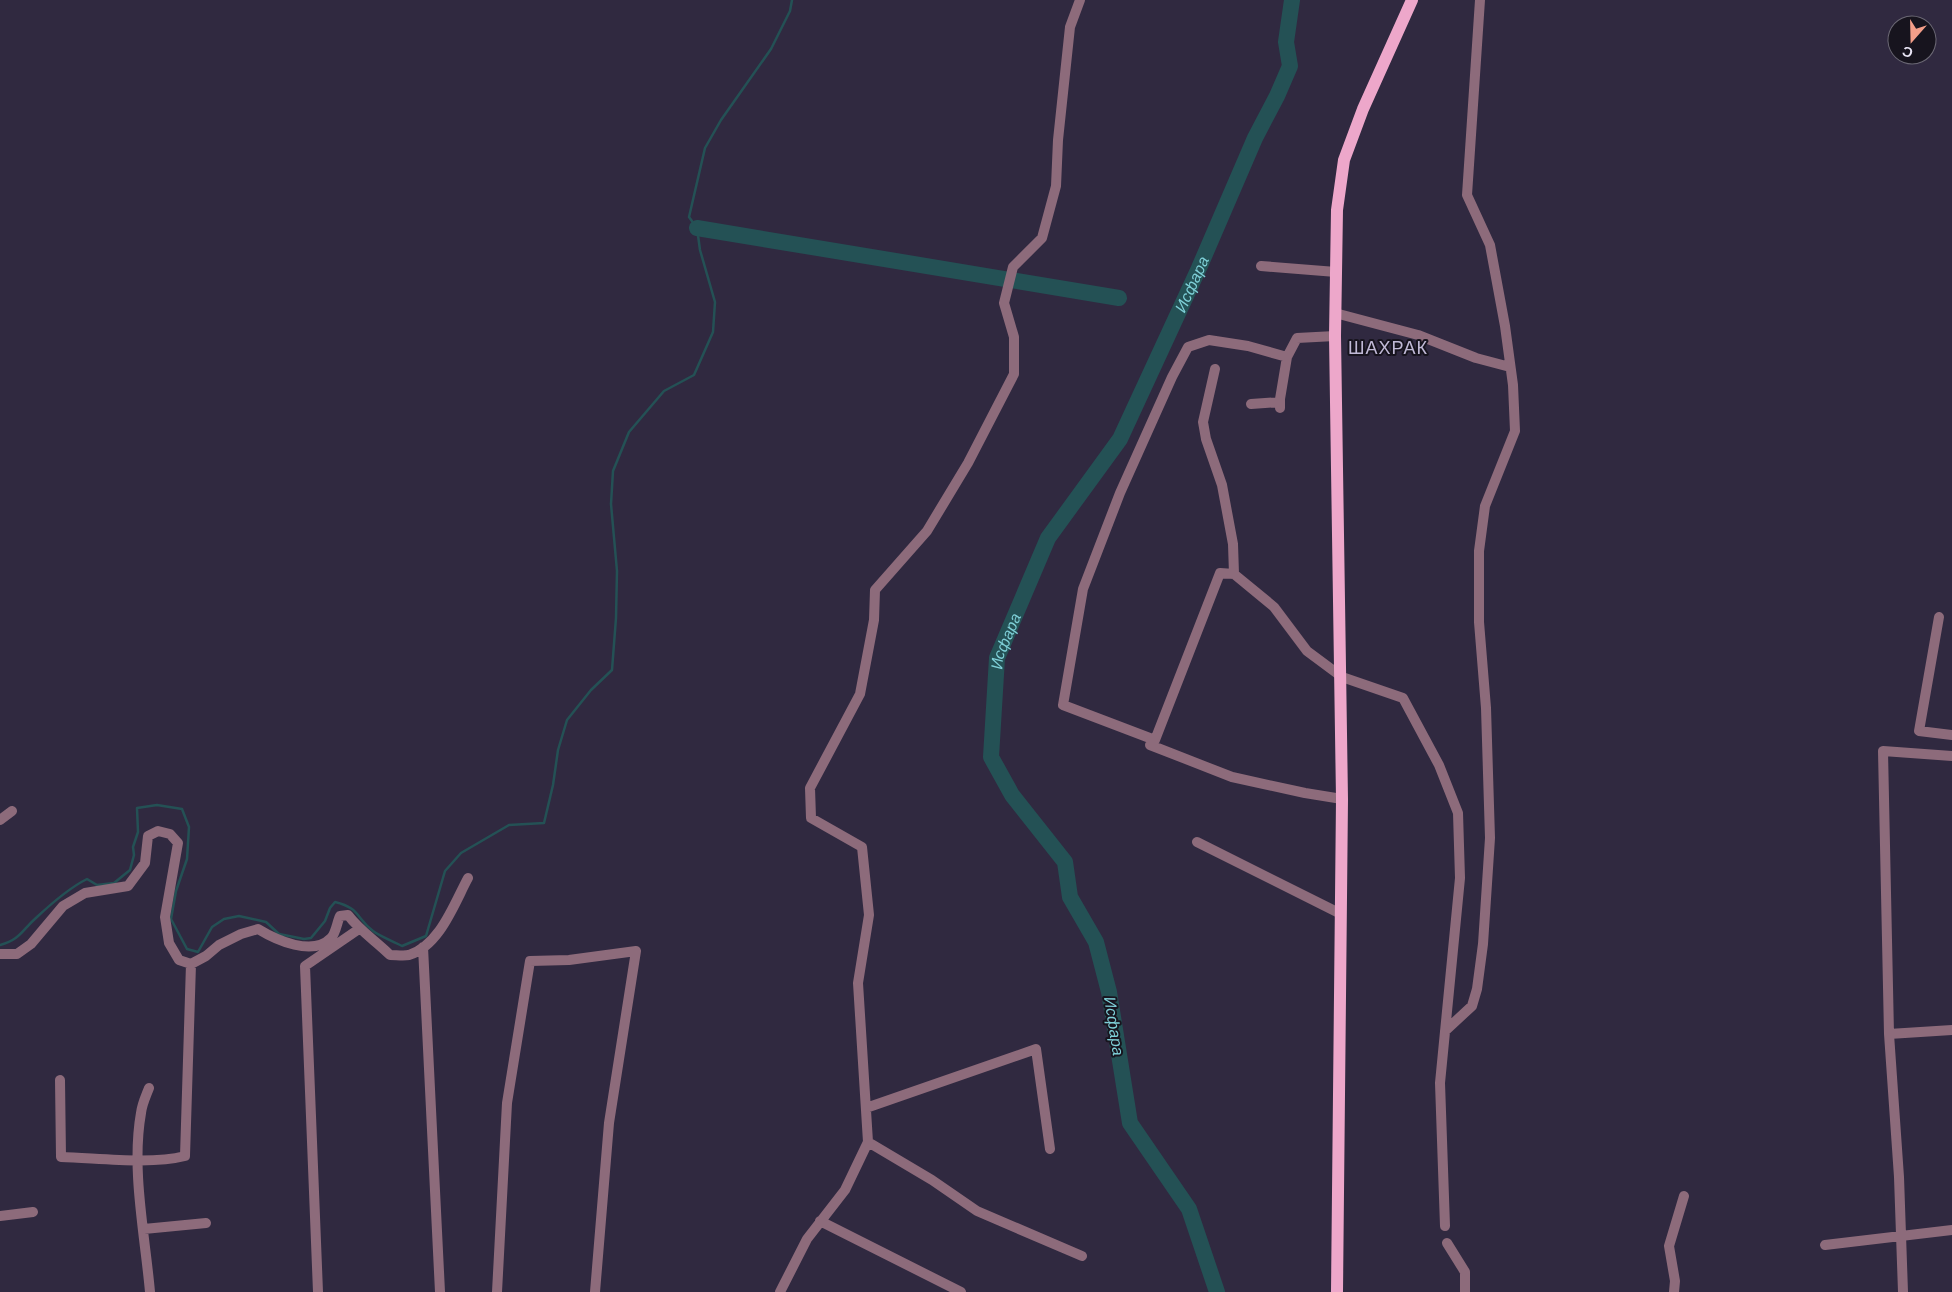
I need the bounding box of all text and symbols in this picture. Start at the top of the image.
north arrow [1887,15,1937,65]
text: С [1900,43,1915,61]
water label: Исфара [1171,254,1212,315]
district label: ШАХРАК [1348,338,1428,358]
water label: Исфара [988,610,1024,670]
water label: Исфара [1101,995,1127,1057]

